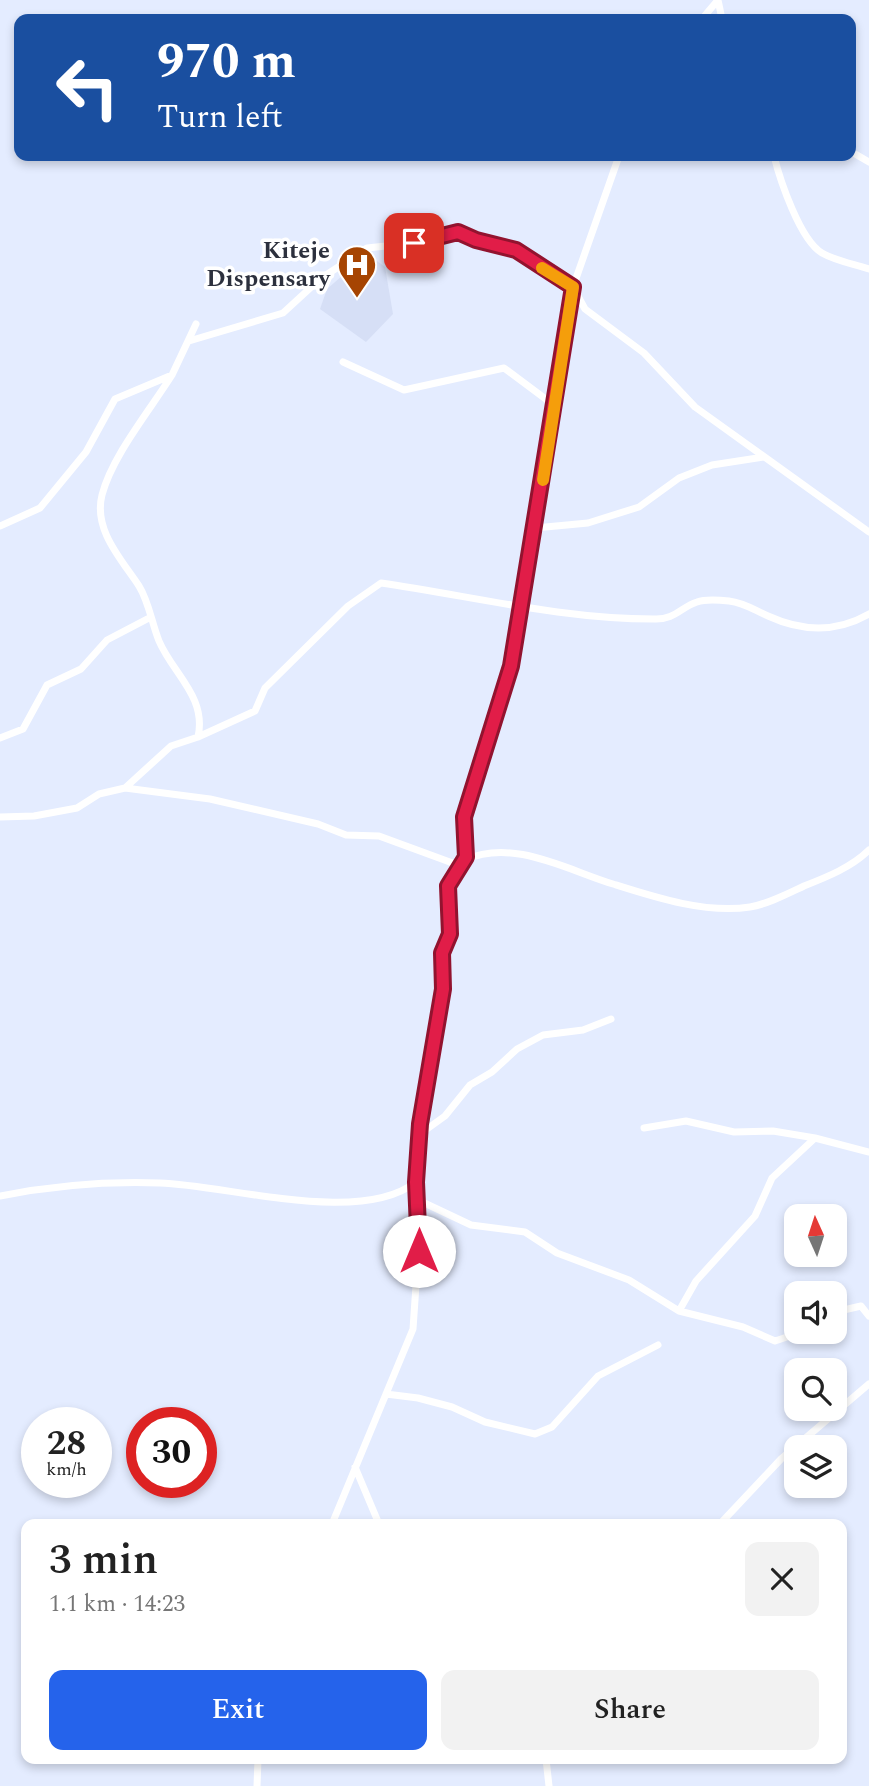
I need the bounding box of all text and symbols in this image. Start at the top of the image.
text: 970 m [157,25,296,100]
icon: left [42,42,133,133]
text: Turn left [157,93,283,142]
pin [384,213,444,273]
icon: arrive [395,224,433,262]
place label: Kiteje Dispensary [206,233,332,297]
hospital icon: Kiteje Dispensary [336,244,378,299]
north arrow [784,1204,847,1267]
map controls [784,1204,847,1498]
position arrow [382,1214,456,1288]
button: sound [784,1281,847,1344]
button: search [784,1358,847,1421]
speed limit sign: 30 [126,1407,217,1498]
text: 28 [47,1417,86,1470]
button: layers [784,1435,847,1498]
text: km/h [46,1456,87,1483]
text: 3 min [49,1529,158,1592]
button: close [745,1542,819,1616]
text: 1.1 km · 14:23 [49,1587,185,1622]
button: Exit [49,1670,427,1750]
button: Share [441,1670,819,1750]

